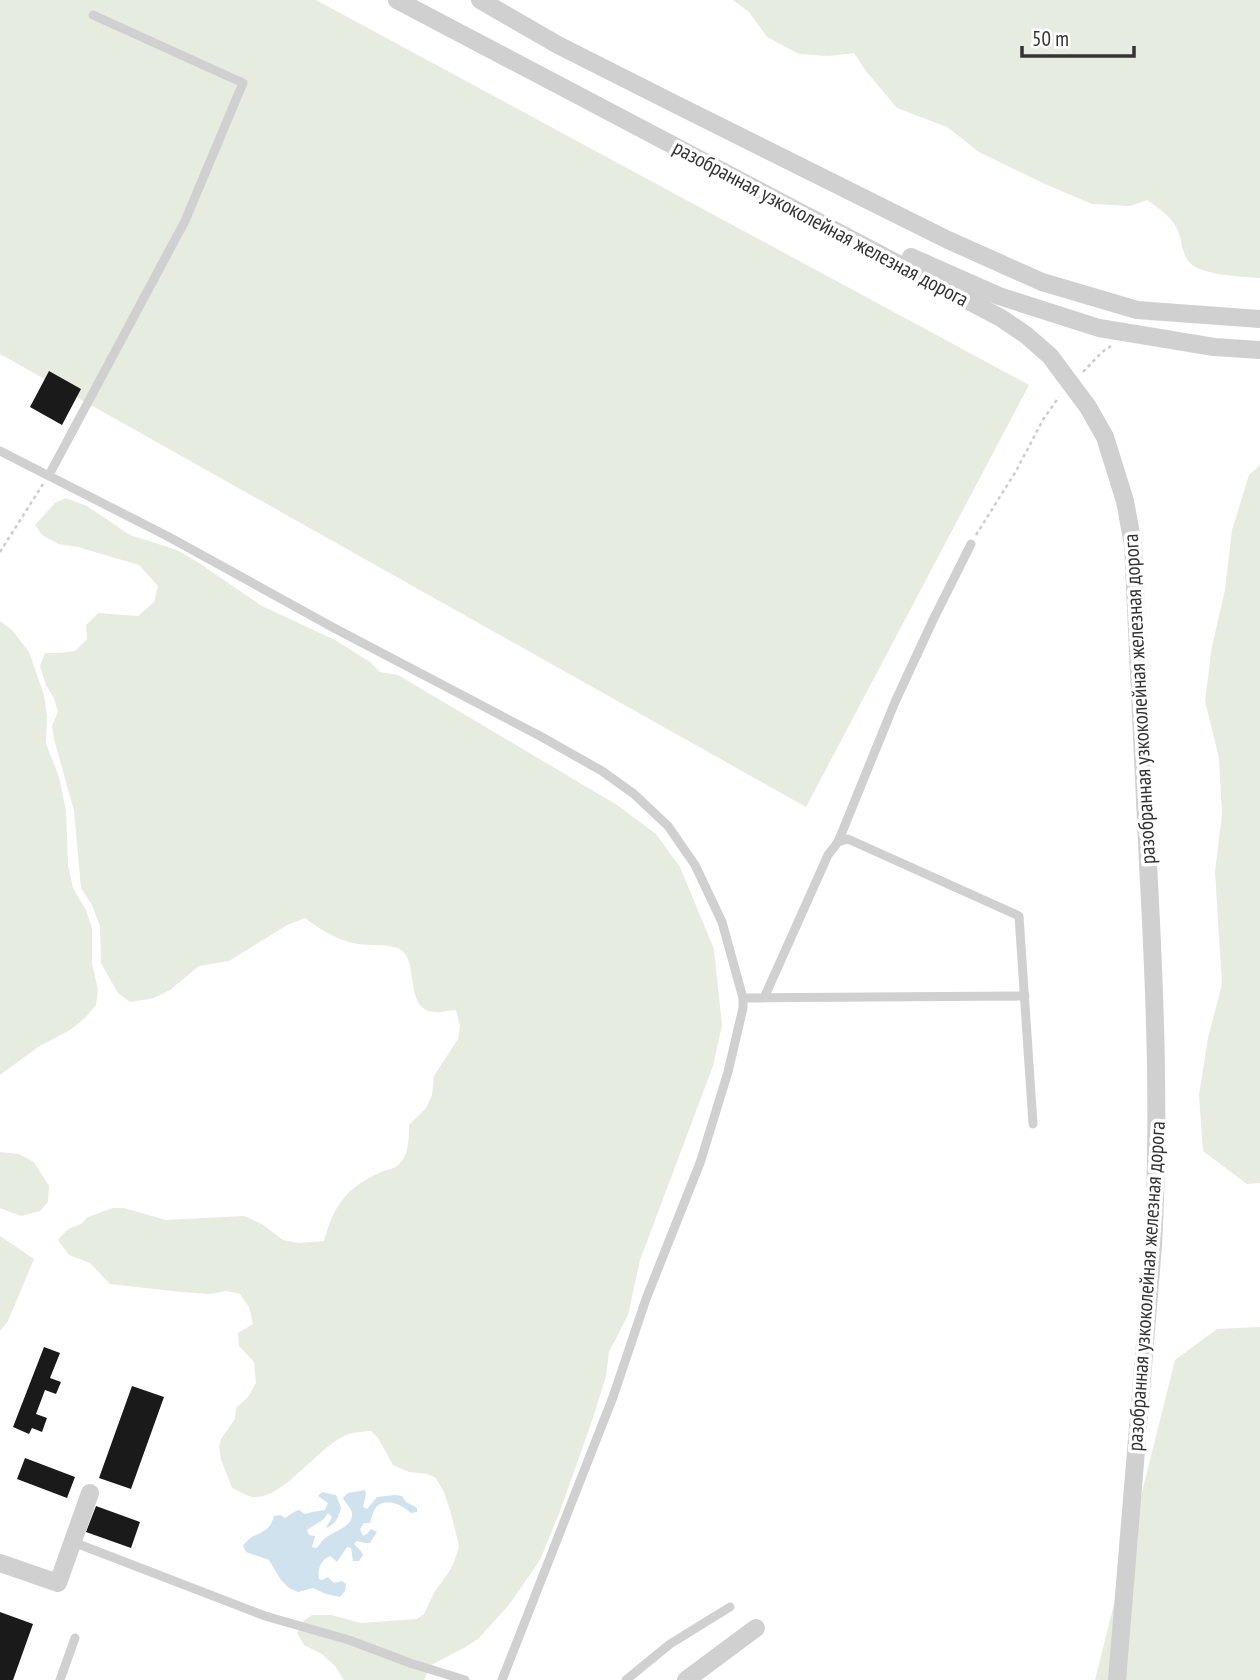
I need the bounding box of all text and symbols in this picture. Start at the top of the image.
scale bar [1022,14,1134,58]
text: 50 m [1032,25,1069,52]
street label: разобранная узкоколейная железная дорога [669,133,973,313]
street label: разобранная узкоколейная железная дорога [1117,533,1161,865]
street label: разобранная узкоколейная железная дорога [1121,1120,1171,1452]

